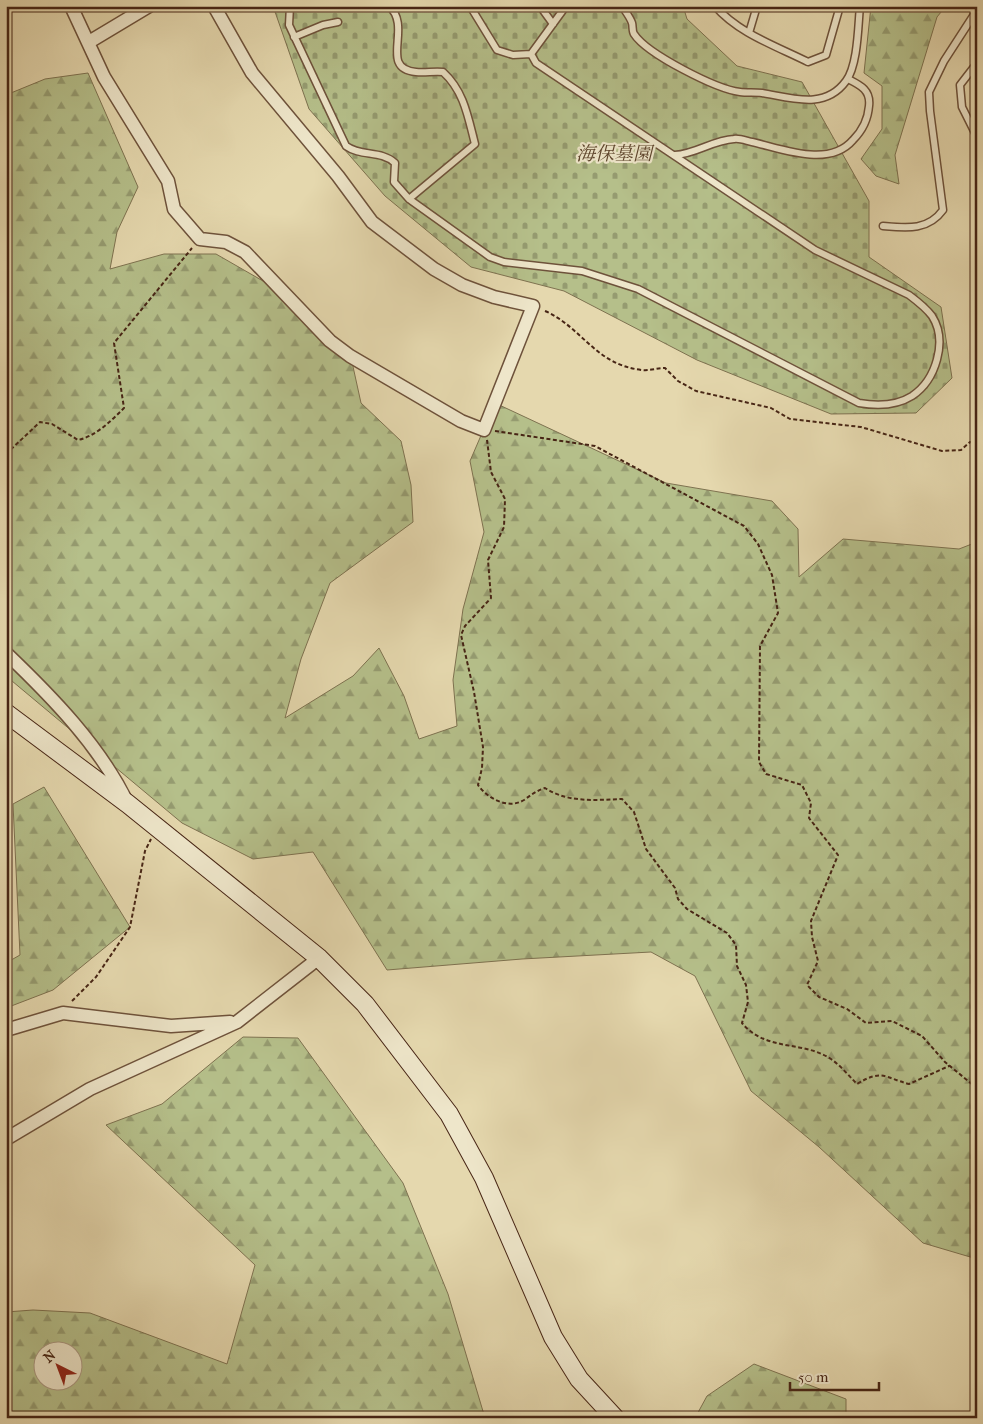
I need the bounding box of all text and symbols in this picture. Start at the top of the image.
park label: 海保墓園 [576,143,655,165]
north arrow [32,1342,82,1392]
text: N [40,1347,60,1367]
scale bar [790,1359,879,1391]
text: 50 m [798,1368,829,1386]

